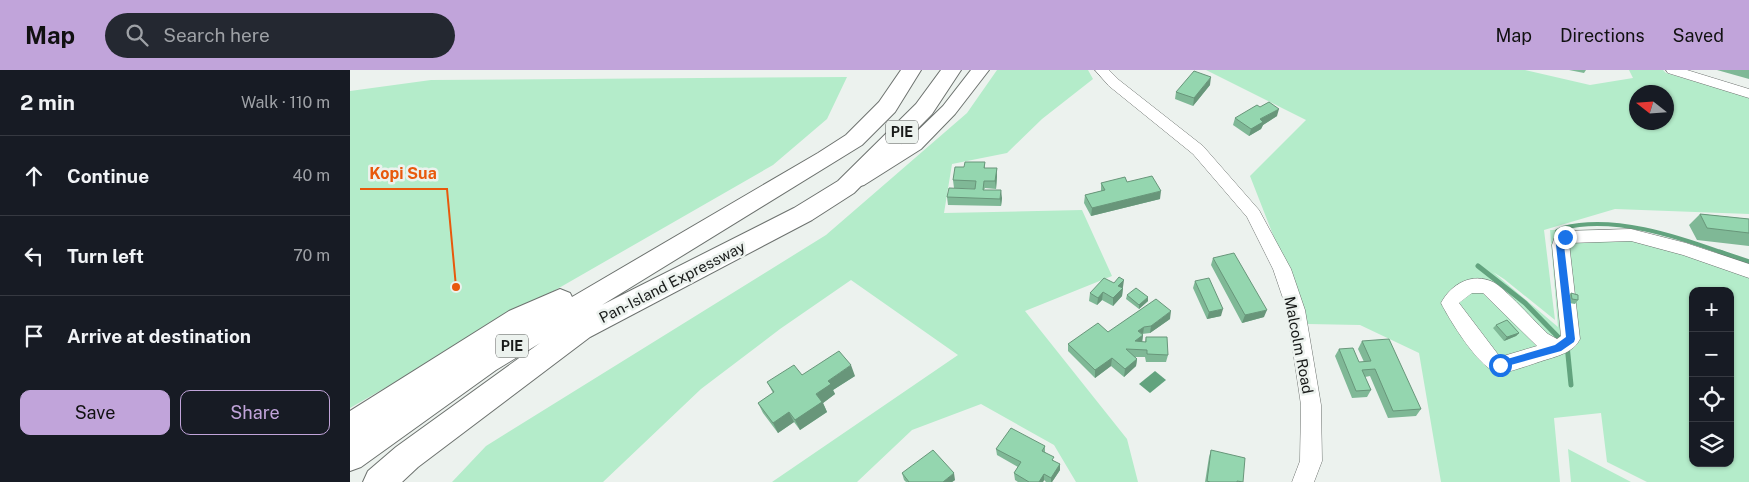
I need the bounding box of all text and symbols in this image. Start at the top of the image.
search box [105,13,455,58]
text: Map [25,21,75,49]
icon: search [123,21,151,49]
text: Search here [163,24,270,46]
text: Map [1495,25,1532,46]
text: Directions [1560,25,1645,46]
text: Saved [1673,25,1724,46]
north arrow [1629,85,1674,130]
text: 2 min [20,90,75,115]
text: Walk · 110 m [241,93,330,112]
road number: PIE [886,121,918,144]
callout: Kopi Sua [360,158,447,189]
icon: ahead [20,162,48,190]
text: Kopi Sua [369,164,437,183]
text: Continue [67,165,149,187]
text: 40 m [292,166,330,185]
route end [1554,226,1577,249]
street label: Pan-Island Expressway [596,238,748,326]
icon: left [20,242,48,270]
text: Turn left [67,245,144,267]
text: 70 m [293,246,330,265]
map controls [1689,287,1734,467]
button: + [1689,287,1734,332]
street label: Malcolm Road [1281,295,1317,395]
icon: arrive [20,322,48,350]
text: Arrive at destination [67,325,251,347]
button: − [1689,332,1734,377]
road number: PIE [496,334,528,358]
route start [1489,354,1512,377]
button: locate [1689,377,1734,422]
button: Save [20,390,170,435]
button: Share [180,390,330,435]
button: layers [1689,422,1734,467]

